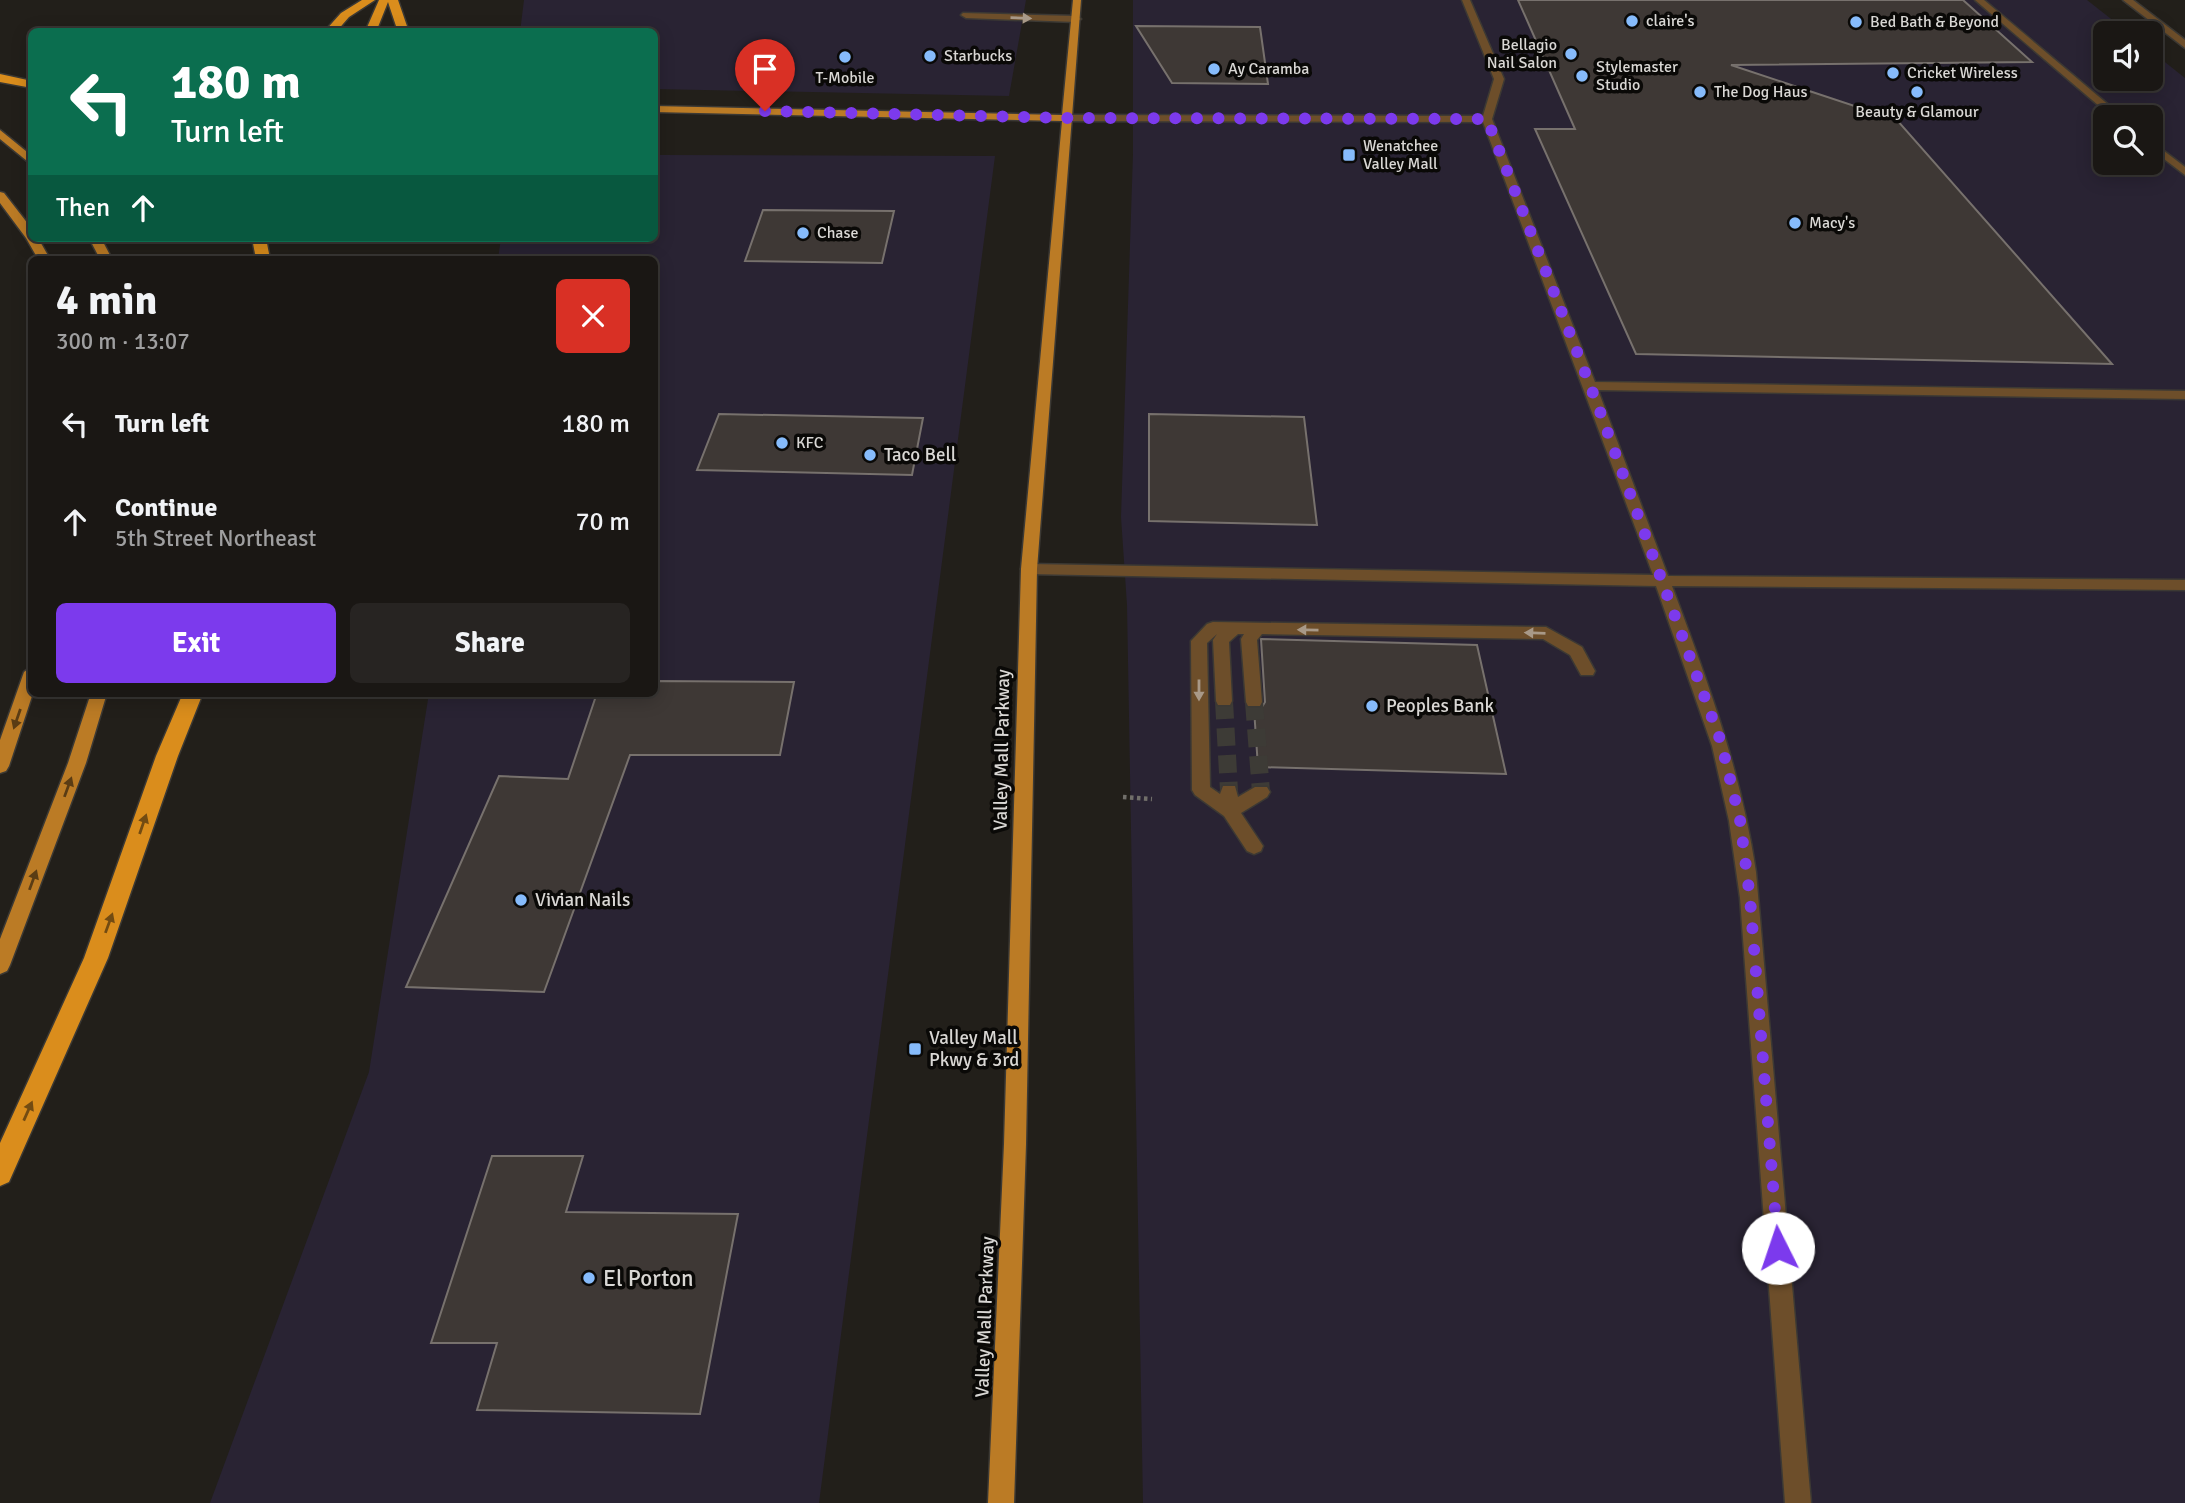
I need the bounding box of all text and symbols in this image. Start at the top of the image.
place label: claire's [1646,11,1695,31]
one-way arrow [1010,12,1032,23]
place label: Bed Bath & Beyond [1870,12,1999,32]
marker: claire's [1624,13,1640,29]
marker: Bed Bath & Beyond [1848,14,1864,30]
map controls [2093,21,2163,175]
button: sound [2093,21,2163,91]
place label: Bellagio Nail Salon [1487,35,1557,73]
pin [735,39,795,111]
place label: Starbucks [944,46,1012,66]
marker: Bellagio Nail Salon [1563,46,1579,62]
marker: Starbucks [922,48,938,64]
marker: T-Mobile [837,49,853,65]
icon: arrive [746,50,784,88]
text: 180 m [171,52,301,112]
icon: left [56,56,147,147]
place label: Stylemaster Studio [1596,57,1678,95]
place label: Ay Caramba [1228,59,1309,79]
marker: Ay Caramba [1206,61,1222,77]
place label: Cricket Wireless [1907,63,2018,83]
marker: Cricket Wireless [1885,65,1901,81]
place label: T-Mobile [815,68,875,88]
marker: Stylemaster Studio [1574,68,1590,84]
place label: The Dog Haus [1714,82,1807,102]
marker: The Dog Haus [1692,84,1708,100]
marker: Beauty & Glamour [1909,84,1925,100]
place label: Beauty & Glamour [1855,102,1979,122]
button: search [2093,105,2163,175]
text: Turn left [171,112,284,151]
place label: Wenatchee Valley Mall [1363,136,1438,174]
marker: Wenatchee Valley Mall [1341,147,1357,163]
icon: ahead [124,189,162,227]
text: Then [56,192,110,224]
place label: Macy's [1809,213,1855,233]
marker: Macy's [1787,215,1803,231]
place label: Chase [817,223,859,243]
marker: Chase [795,225,811,241]
text: 4 min [56,275,157,326]
button: close [556,279,630,353]
text: 300 m · 13:07 [56,327,190,356]
icon: left [56,405,94,443]
text: Turn left [115,408,209,440]
text: 180 m [561,408,630,440]
place label: KFC [796,433,824,453]
marker: KFC [774,435,790,451]
place label: Taco Bell [884,443,956,467]
marker: Taco Bell [862,447,878,463]
text: Continue [115,492,217,524]
icon: ahead [56,503,94,541]
text: 70 m [575,506,630,538]
text: 5th Street Northeast [115,524,316,553]
button: Exit [56,603,336,683]
button: Share [350,603,630,683]
one-way arrow [1297,624,1319,636]
one-way arrow [1524,627,1546,638]
street label: Valley Mall Parkway [989,669,1015,831]
one-way arrow [1193,679,1205,701]
place label: Peoples Bank [1386,694,1495,718]
marker: Peoples Bank [1364,698,1380,714]
one-way arrow [11,709,22,730]
one-way arrow [63,776,74,797]
one-way arrow [138,813,149,834]
one-way arrow [28,870,39,891]
place label: Vivian Nails [535,888,630,912]
marker: Vivian Nails [513,892,529,908]
one-way arrow [103,912,114,933]
place label: Valley Mall Pkwy & 3rd [929,1026,1019,1072]
marker: Valley Mall Pkwy & 3rd [907,1041,923,1057]
one-way arrow [23,1101,34,1122]
position arrow [1741,1211,1815,1285]
street label: Valley Mall Parkway [970,1236,1000,1398]
place label: El Porton [603,1264,694,1293]
marker: El Porton [581,1270,597,1286]

